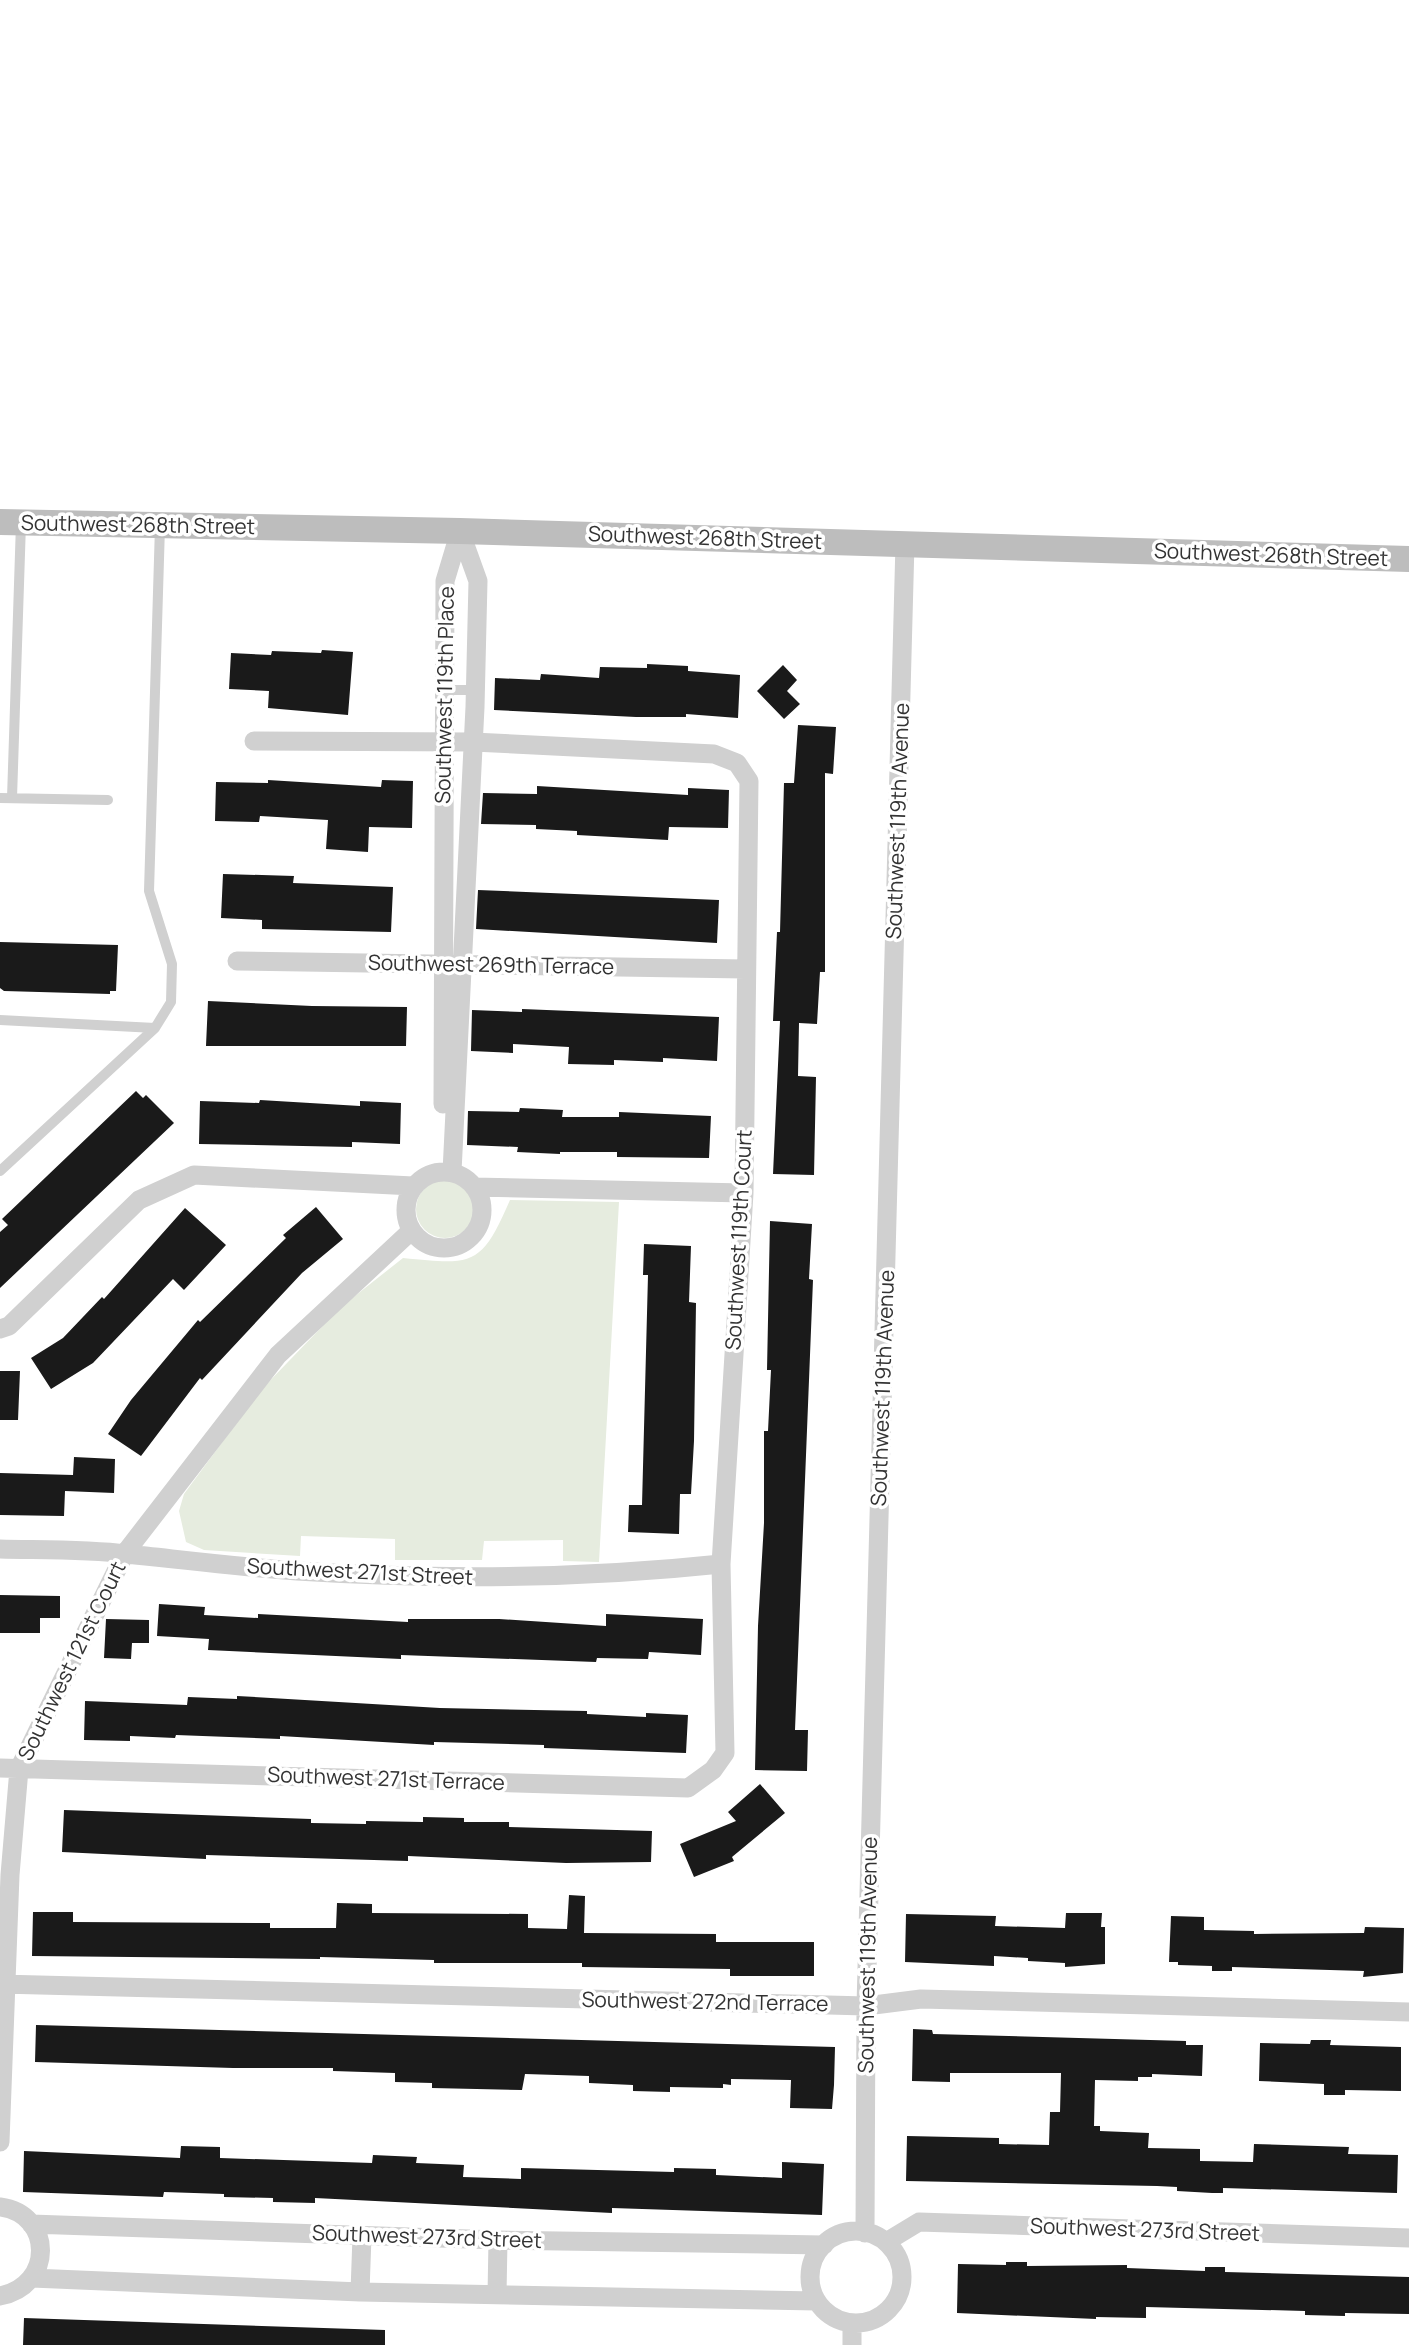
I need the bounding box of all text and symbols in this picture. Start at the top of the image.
street label: Southwest 268th Street [21,508,255,540]
street label: Southwest 268th Street [587,519,823,555]
street label: Southwest 268th Street [1153,536,1389,572]
street label: Southwest 119th Place [428,586,460,804]
street label: Southwest 119th Avenue [879,702,915,940]
street label: Southwest 269th Terrace [368,948,614,980]
street label: Southwest 119th Court [718,1129,758,1351]
street label: Southwest 119th Avenue [864,1269,900,1507]
street label: Southwest 271st Street [246,1551,474,1591]
street label: Southwest 121st Court [11,1556,132,1765]
street label: Southwest 271st Terrace [267,1760,505,1796]
street label: Southwest 119th Avenue [851,1836,883,2074]
street label: Southwest 272nd Terrace [581,1985,829,2017]
street label: Southwest 273rd Street [1030,2211,1261,2247]
street label: Southwest 273rd Street [312,2218,543,2254]

